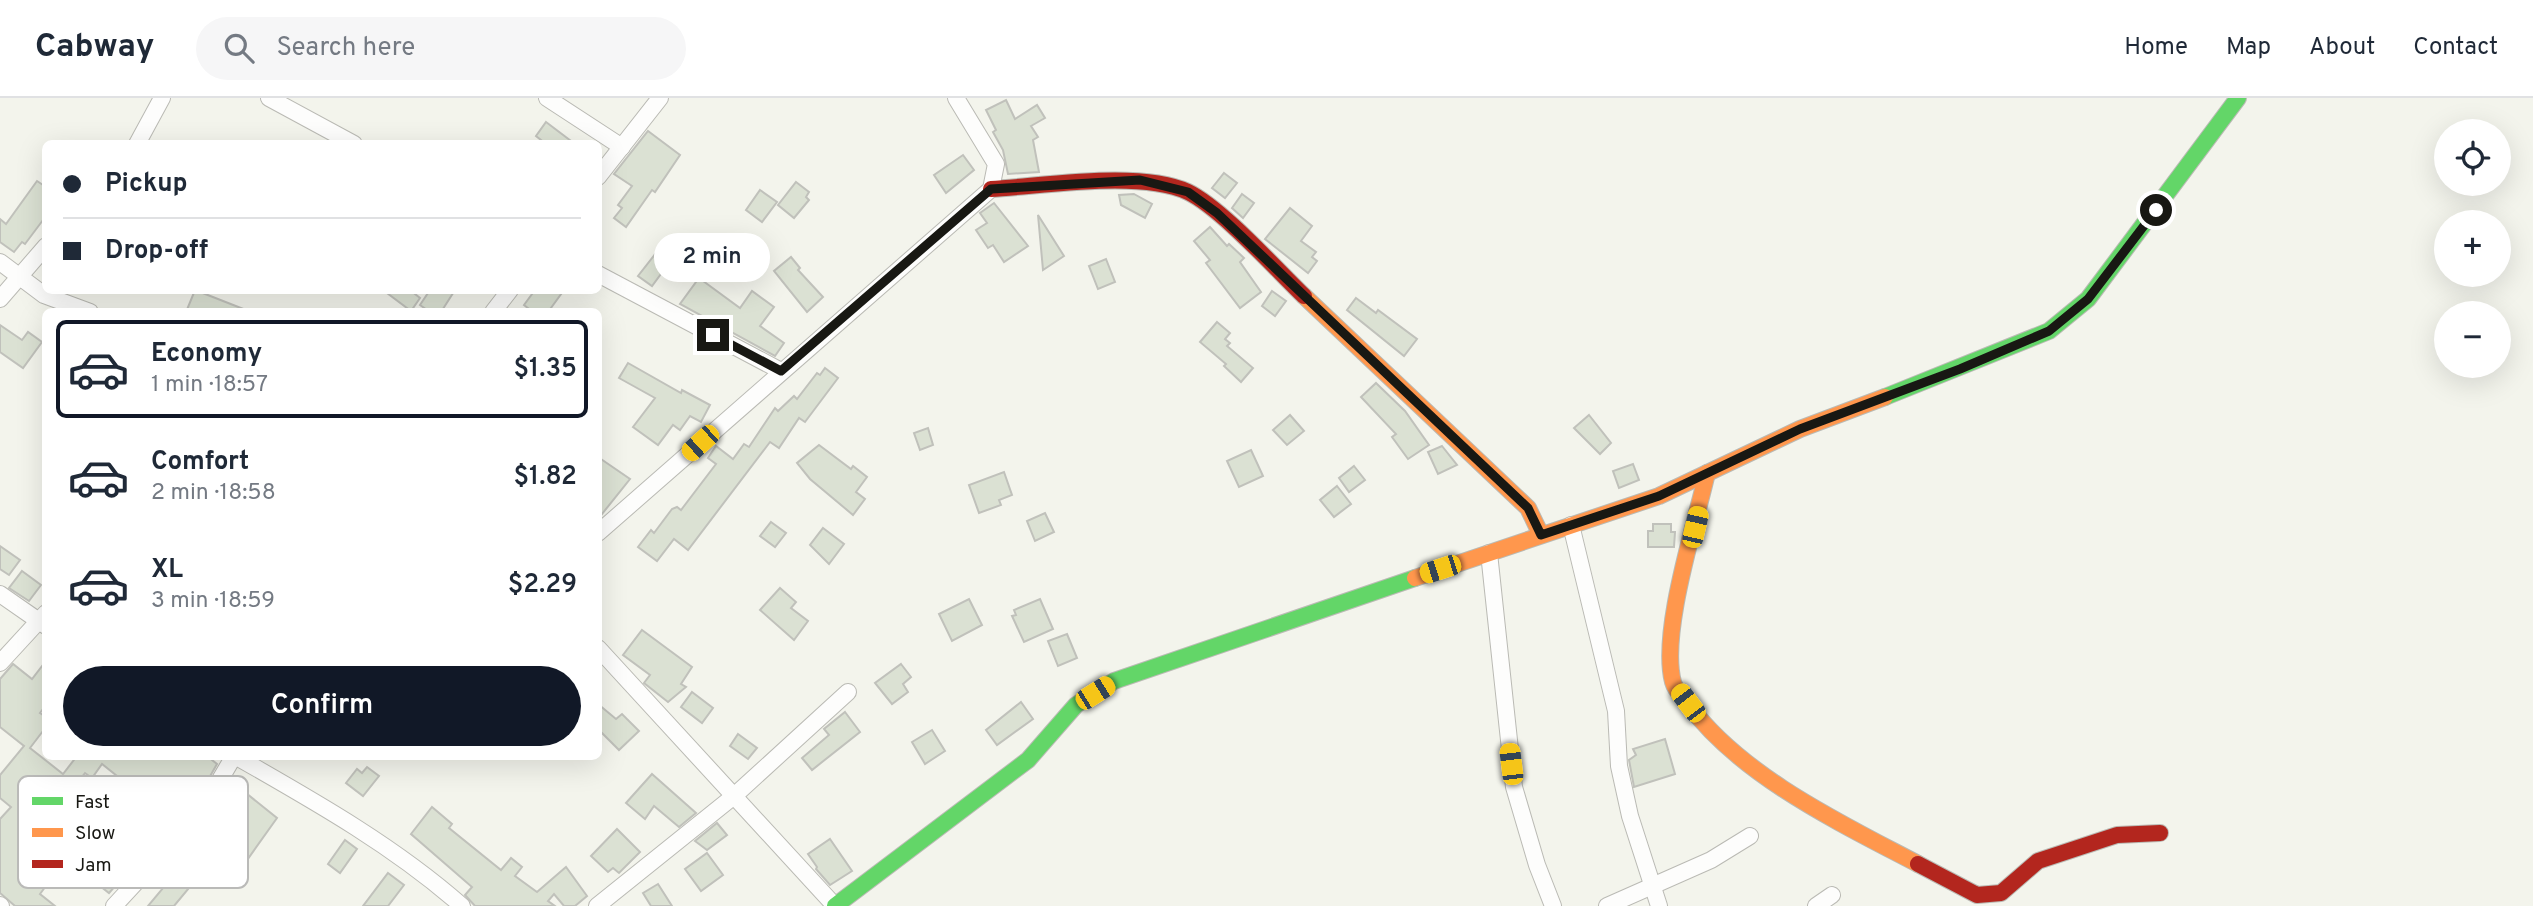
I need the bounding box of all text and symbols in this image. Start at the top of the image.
search box [196,17,686,80]
text: Cabway [35,27,154,69]
icon: search [220,29,258,67]
text: Search here [276,32,415,65]
text: Home [2124,33,2188,63]
text: Map [2226,33,2271,63]
text: About [2309,33,2375,63]
text: Contact [2413,33,2498,63]
map controls [2434,119,2511,378]
button: locate [2434,119,2511,196]
text: Pickup [105,168,188,201]
route start [2140,194,2172,226]
button: + [2434,210,2511,287]
callout: 2 min [655,233,771,282]
text: Drop-off [105,235,208,268]
text: 2 min [682,243,742,272]
button: − [2434,301,2511,378]
route end [697,319,729,351]
icon: car [67,338,130,401]
text: Economy [151,338,262,371]
text: $1.35 [514,353,577,386]
text: 1 min · 18:57 [151,371,268,400]
car [678,421,723,465]
icon: car [67,446,130,509]
text: Comfort [151,446,249,479]
text: $1.82 [514,461,577,494]
text: 2 min · 18:58 [151,479,276,508]
car [1681,504,1710,550]
car [1417,553,1464,585]
icon: car [67,554,130,617]
text: XL [151,554,183,587]
text: $2.29 [508,569,577,602]
text: 3 min · 18:59 [151,587,275,616]
button: Confirm [63,666,581,746]
car [1072,673,1119,713]
car [1667,680,1710,726]
car [1499,742,1524,786]
legend [18,776,248,888]
text: Fast [75,791,110,815]
text: Slow [75,822,115,846]
text: Jam [75,854,112,878]

